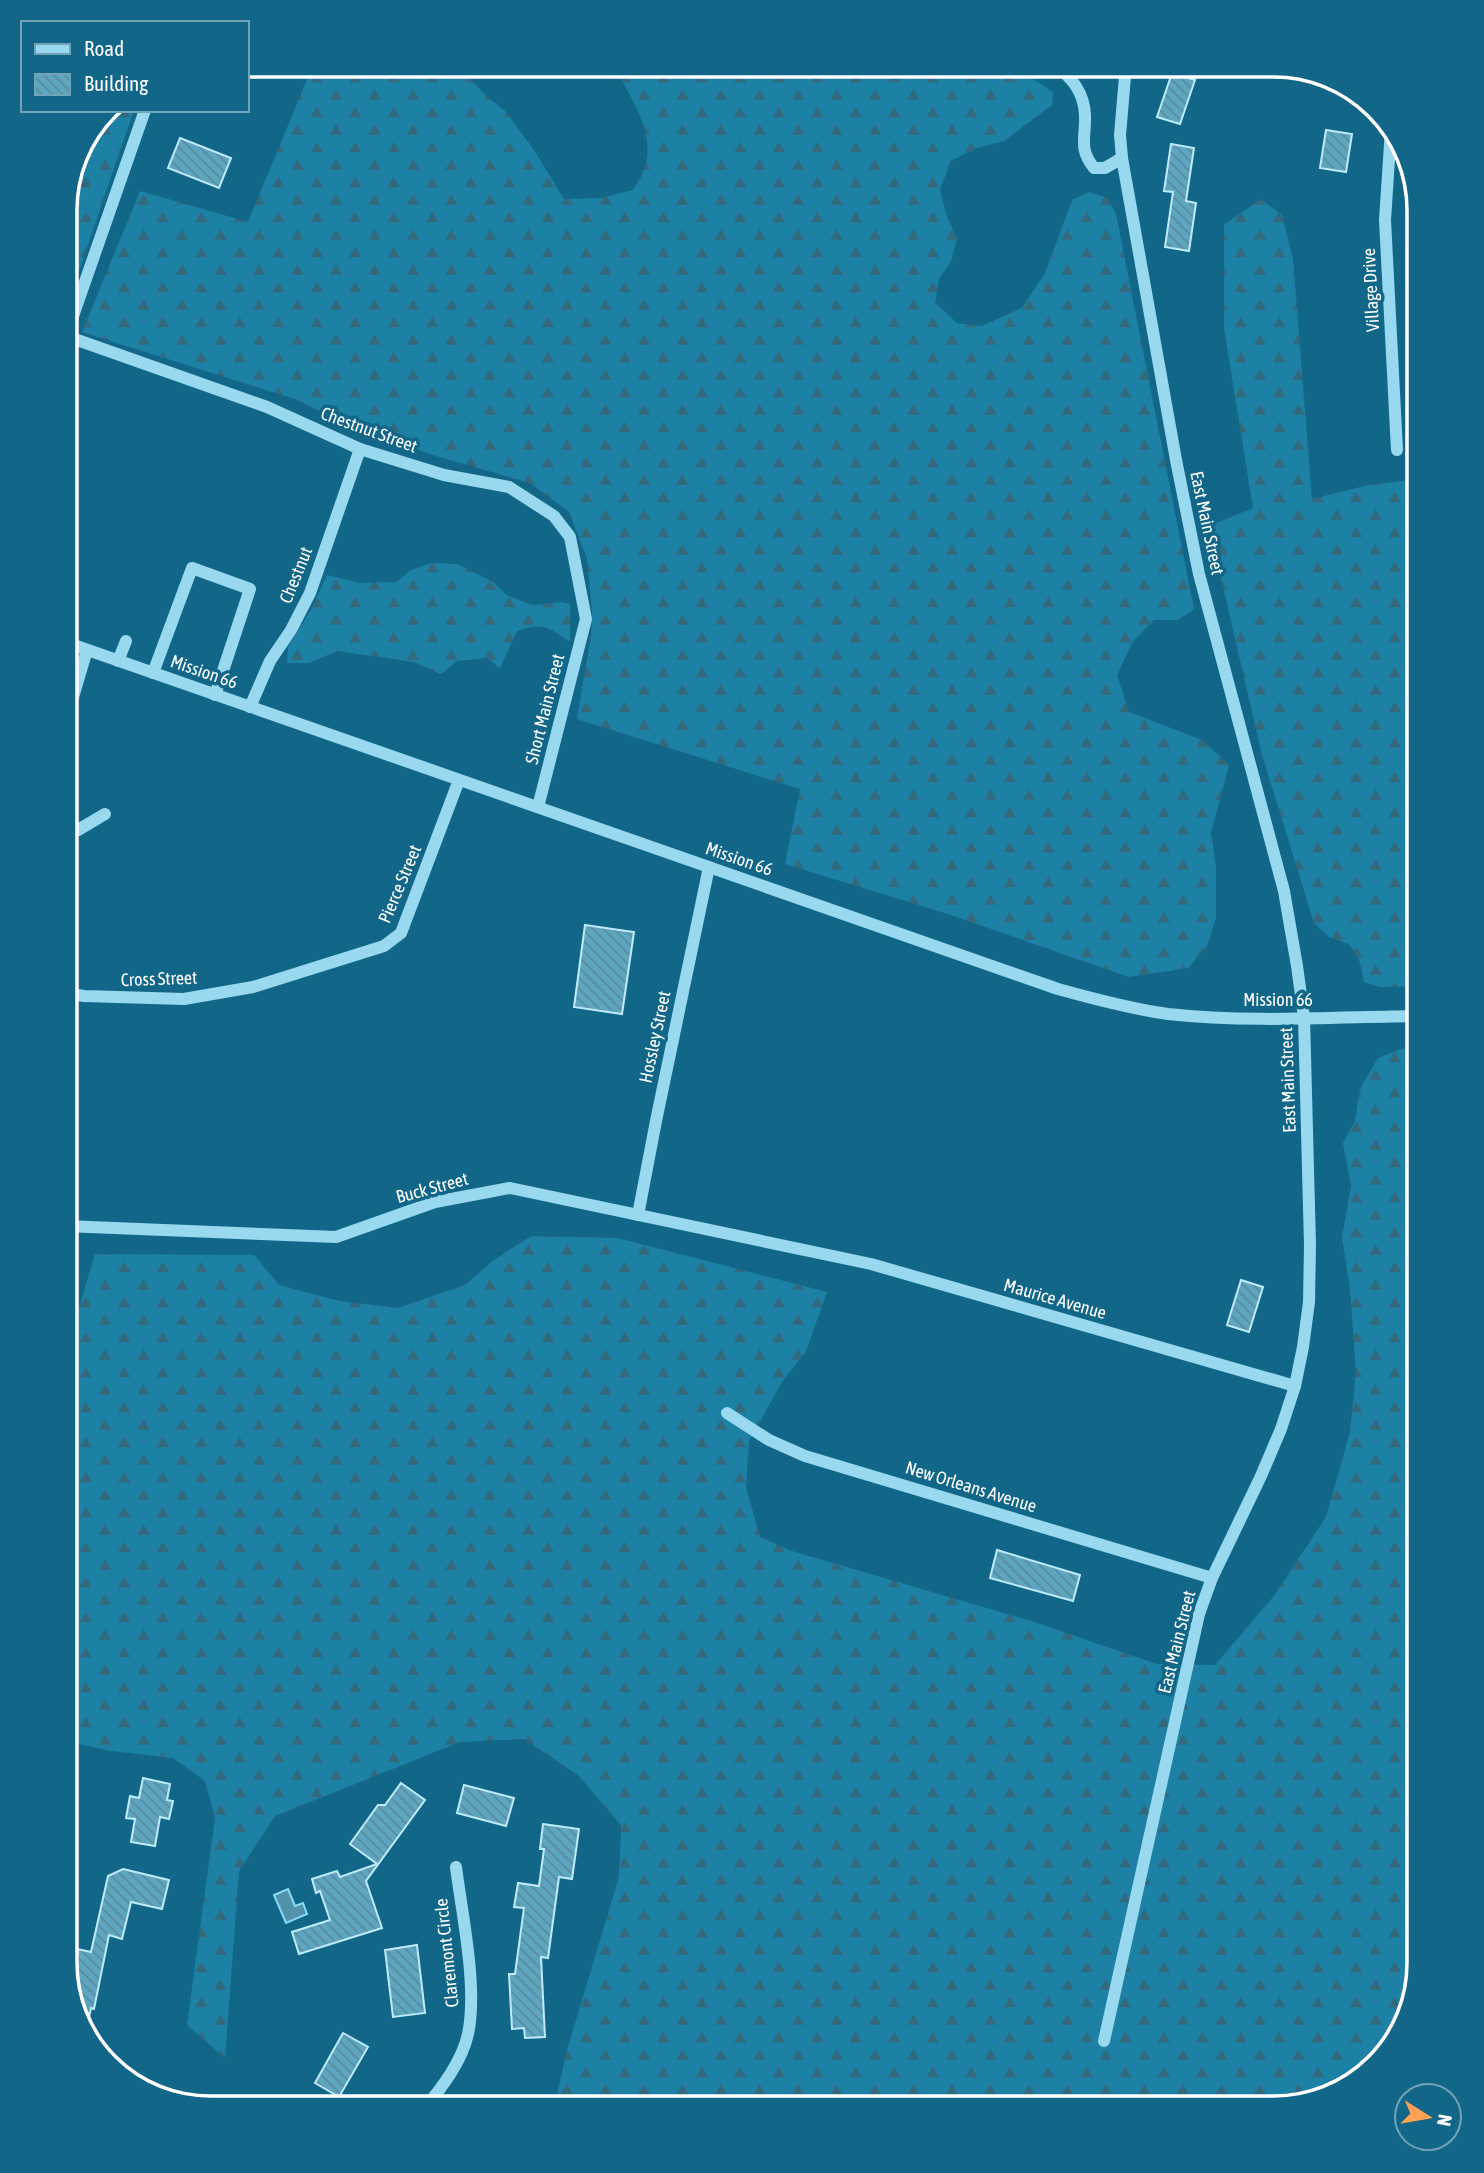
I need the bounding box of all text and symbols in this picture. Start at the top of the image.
legend [21,21,248,112]
text: Road [84,36,124,60]
text: Building [84,71,148,95]
street label: Village Drive [1358,248,1383,332]
street label: Chestnut Street [318,402,420,457]
street label: East Main Street [1186,469,1229,577]
street label: Chestnut [275,543,316,606]
street label: Mission 66 [168,650,240,693]
street label: Short Main Street [521,652,568,766]
street label: Mission 66 [703,837,775,880]
street label: Pierce Street [374,842,425,926]
street label: Cross Street [120,967,198,990]
street label: Hossley Street [635,989,675,1085]
street label: Mission 66 [1243,989,1313,1010]
street label: East Main Street [1275,1027,1300,1133]
street label: Buck Street [394,1168,470,1207]
street label: Maurice Avenue [1001,1274,1109,1323]
street label: New Orleans Avenue [903,1457,1039,1516]
street label: East Main Street [1154,1588,1199,1696]
street label: Claremont Circle [430,1898,463,2009]
north arrow [1393,2082,1463,2152]
text: N [1433,2113,1457,2128]

